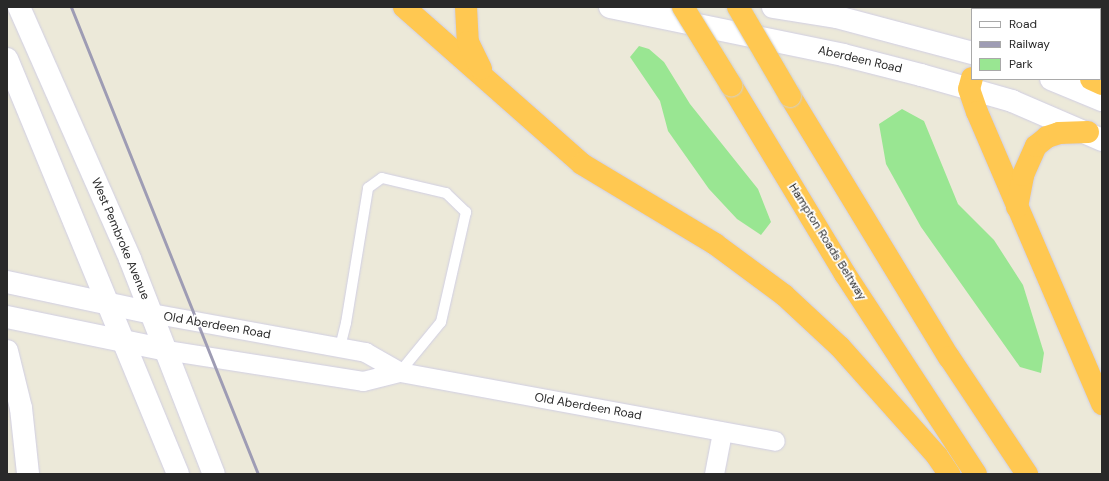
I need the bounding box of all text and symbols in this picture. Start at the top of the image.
legend [971,8,1101,80]
text: Road [1009,16,1037,32]
text: Railway [1009,36,1050,52]
street label: Aberdeen Road [817,43,903,77]
text: Park [1009,56,1033,72]
street label: West Pembroke Avenue [88,176,152,302]
street label: Hampton Roads Beltway [785,181,869,303]
street label: Old Aberdeen Road [162,310,272,342]
street label: Old Aberdeen Road [533,391,643,423]

